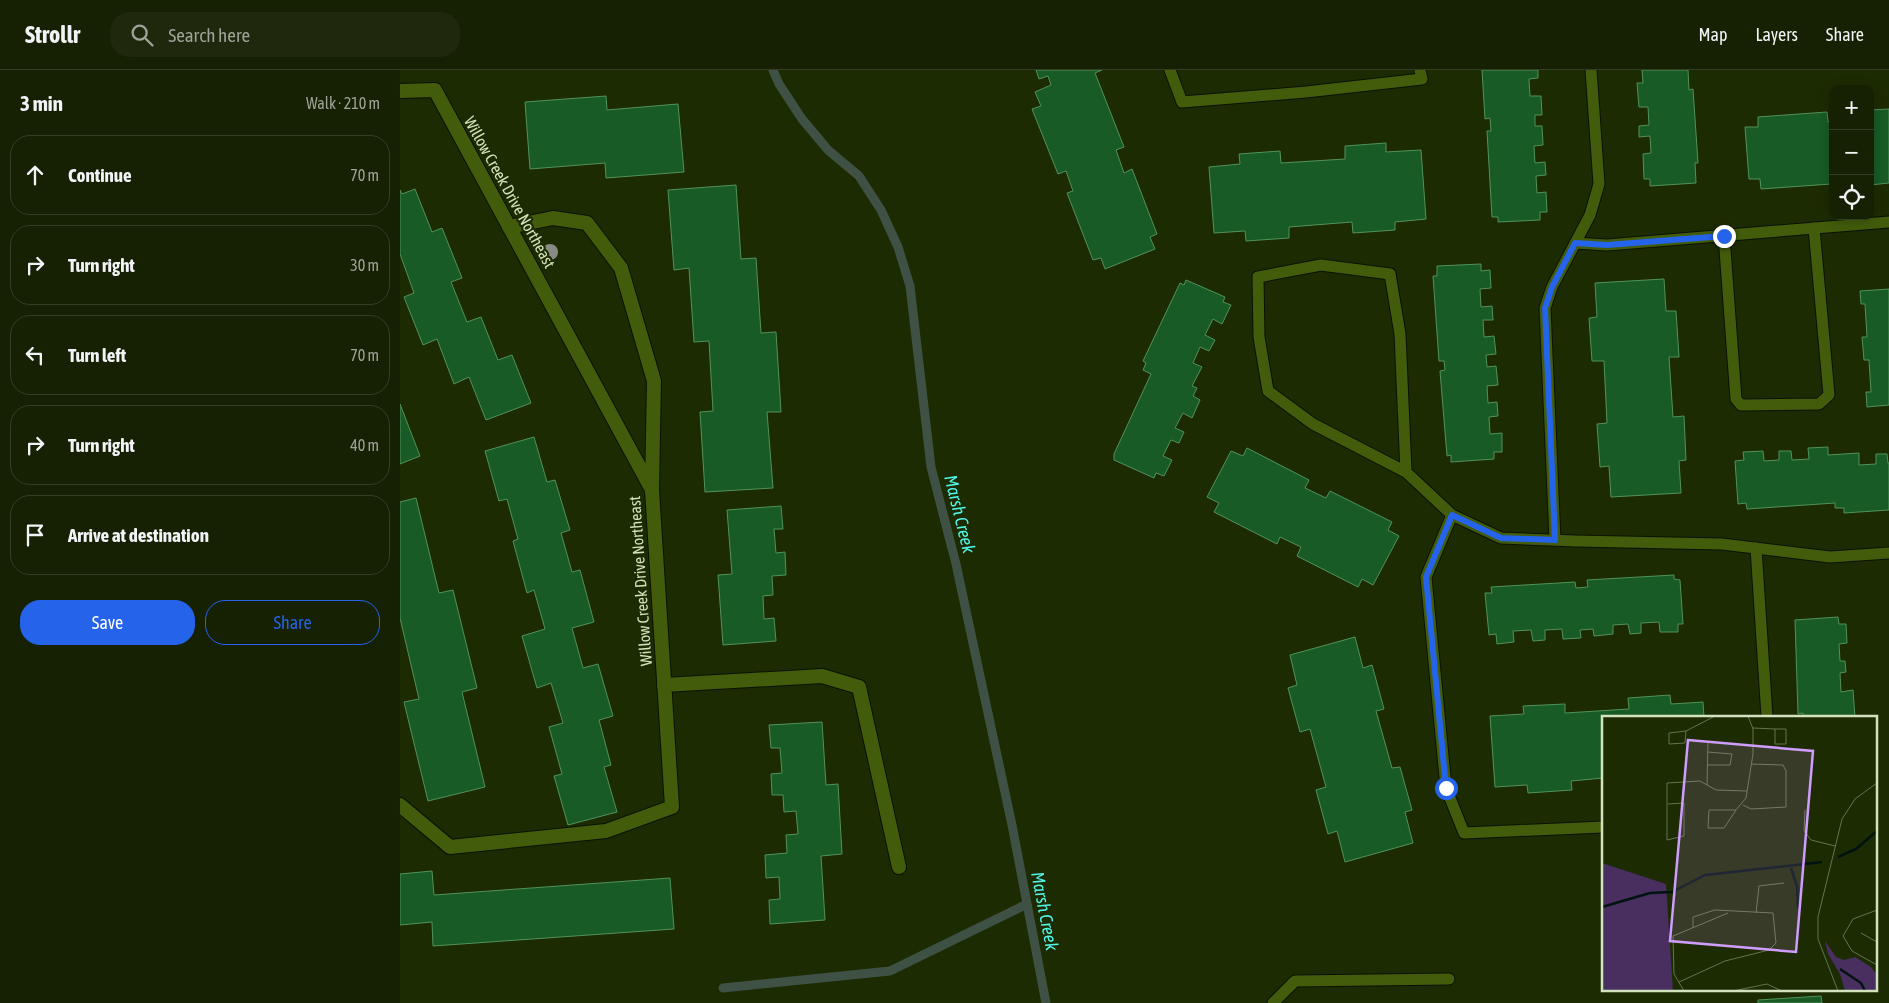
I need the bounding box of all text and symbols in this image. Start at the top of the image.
search box [110,12,460,57]
text: Strollr [25,21,80,48]
icon: search [128,21,156,49]
text: Search here [168,24,250,46]
text: Map [1698,24,1727,45]
text: Layers [1755,24,1798,45]
text: Share [1826,24,1864,45]
map controls [1829,85,1874,220]
button: + [1829,85,1874,130]
text: 3 min [20,91,63,115]
text: Walk · 210 m [306,94,380,112]
street label: Willow Creek Drive Northeast [461,113,559,271]
button: − [1829,130,1874,175]
icon: ahead [21,161,49,189]
text: Continue [68,164,132,186]
text: 70 m [350,166,379,184]
button: locate [1829,175,1874,220]
route end [1713,225,1736,248]
icon: right [21,251,49,279]
text: Turn right [68,254,135,276]
text: 30 m [350,256,379,274]
icon: left [21,341,49,369]
text: Turn left [68,344,126,366]
text: 70 m [350,346,379,364]
icon: right [21,431,49,459]
text: Turn right [68,434,135,456]
text: 40 m [350,436,379,454]
water label: Marsh Creek [940,473,980,556]
street label: Willow Creek Drive Northeast [625,495,655,667]
icon: arrive [21,521,49,549]
text: Arrive at destination [68,524,209,546]
button: Save [20,600,195,645]
button: Share [205,600,380,645]
inset map [1602,716,1876,990]
route start [1435,777,1458,800]
water label: Marsh Creek [1027,870,1063,953]

